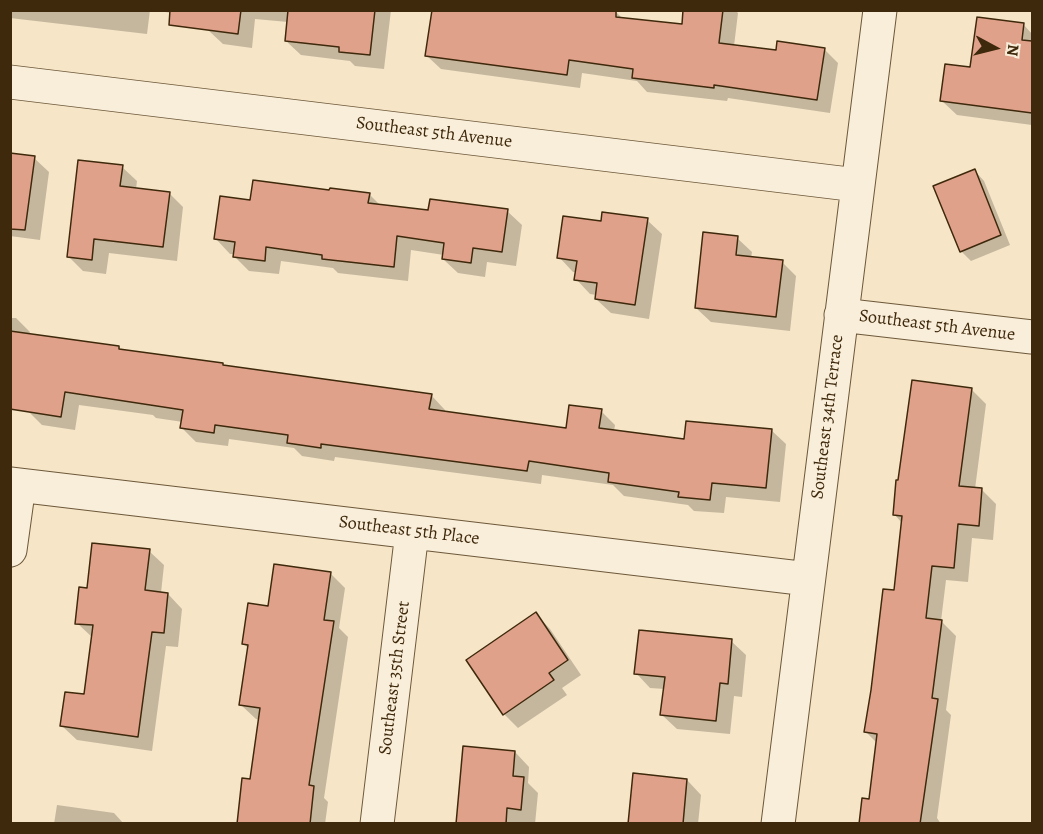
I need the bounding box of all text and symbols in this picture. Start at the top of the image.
north arrow [965,18,1025,78]
text: N [1001,43,1024,57]
street label: Southeast 5th Avenue [355,113,513,153]
street label: Southeast 5th Avenue [858,306,1016,346]
street label: Southeast 34th Terrace [807,333,849,501]
street label: Southeast 5th Place [337,512,481,550]
street label: Southeast 35th Street [375,600,415,756]

